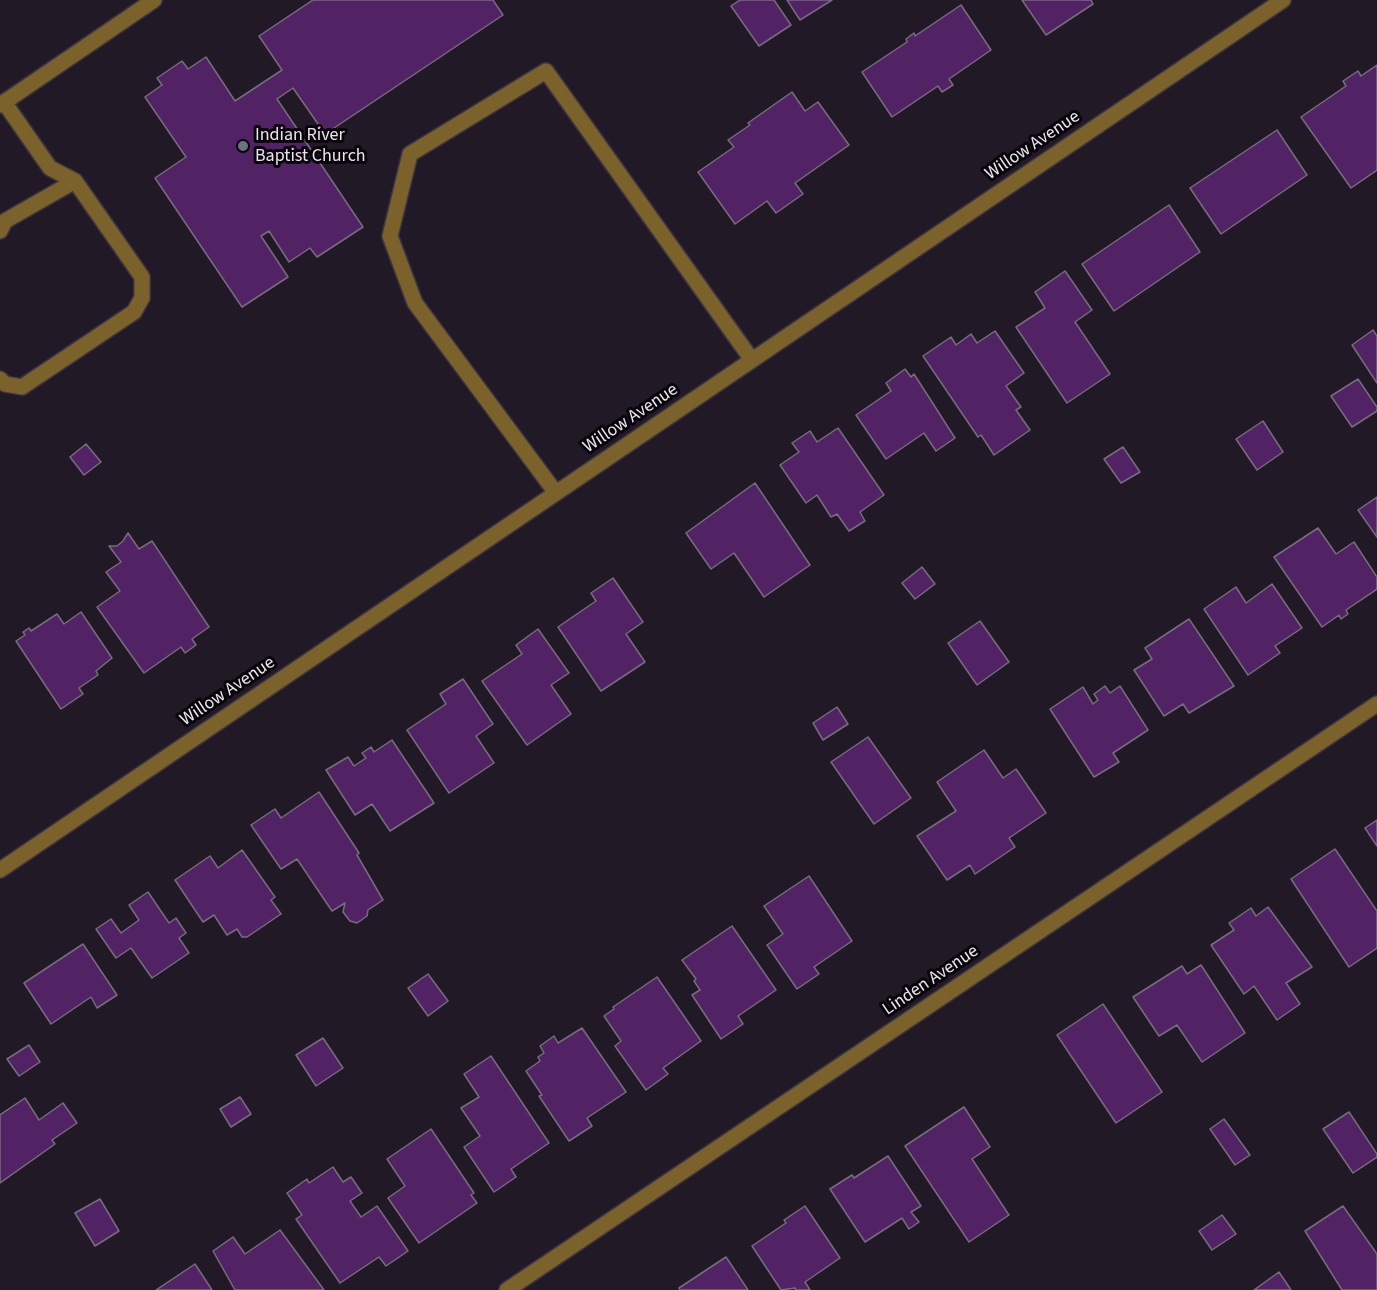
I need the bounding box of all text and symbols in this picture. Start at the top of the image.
street label: Willow Avenue [982,106,1084,186]
place label: Indian River Baptist Church [255,125,366,168]
marker: Indian River Baptist Church [236,139,250,153]
street label: Willow Avenue [580,379,682,459]
street label: Willow Avenue [177,652,279,732]
street label: Linden Avenue [879,941,983,1021]

